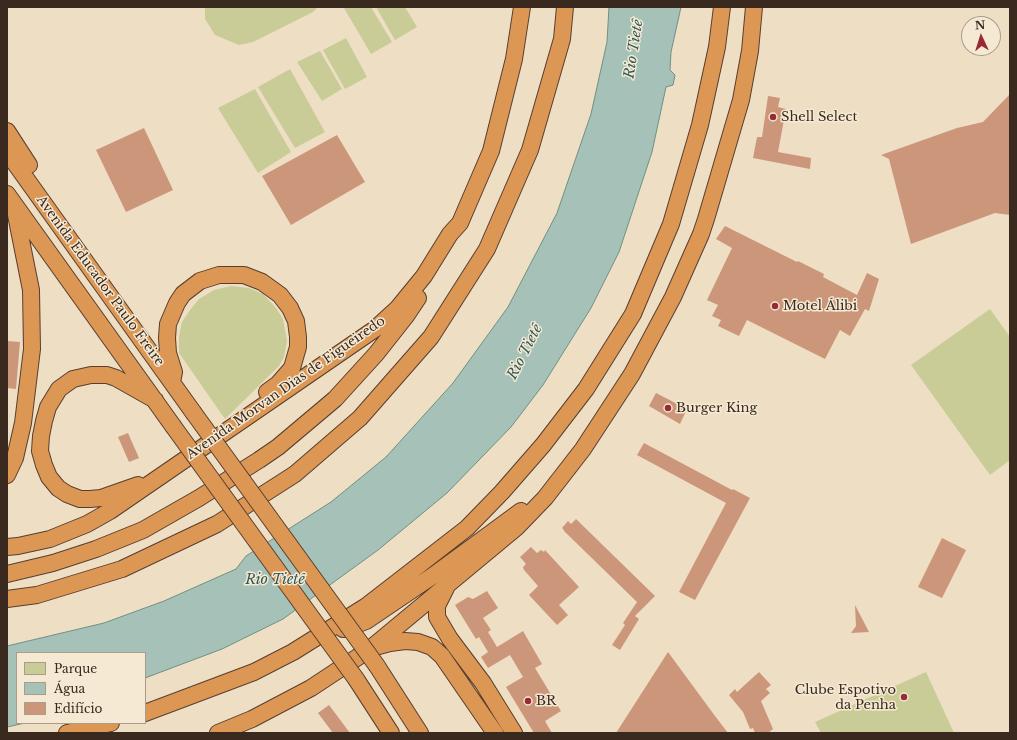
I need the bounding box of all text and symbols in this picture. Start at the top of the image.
north arrow [961,16,1001,56]
water label: Rio Tietê [621,18,647,80]
text: N [975,18,986,32]
place label: Shell Select [781,109,857,125]
marker: Shell Select [768,112,778,122]
street label: Avenida Educador Paulo Freire [33,193,167,369]
place label: Motel Álibi [783,298,857,314]
marker: Motel Álibi [770,301,780,311]
street label: Avenida Morvan Dias de Figueiredo [184,313,388,463]
water label: Rio Tietê [504,322,546,382]
place label: Burger King [676,400,757,416]
marker: Burger King [663,403,673,413]
water label: Rio Tietê [245,572,305,588]
legend [16,652,146,724]
text: Parque [54,661,97,676]
text: Água [54,681,85,696]
place label: Clube Espotivo da Penha [795,682,896,713]
marker: Clube Espotivo da Penha [899,692,909,702]
place label: BR [536,693,556,709]
marker: BR [523,696,533,706]
text: Edifício [54,701,102,716]

